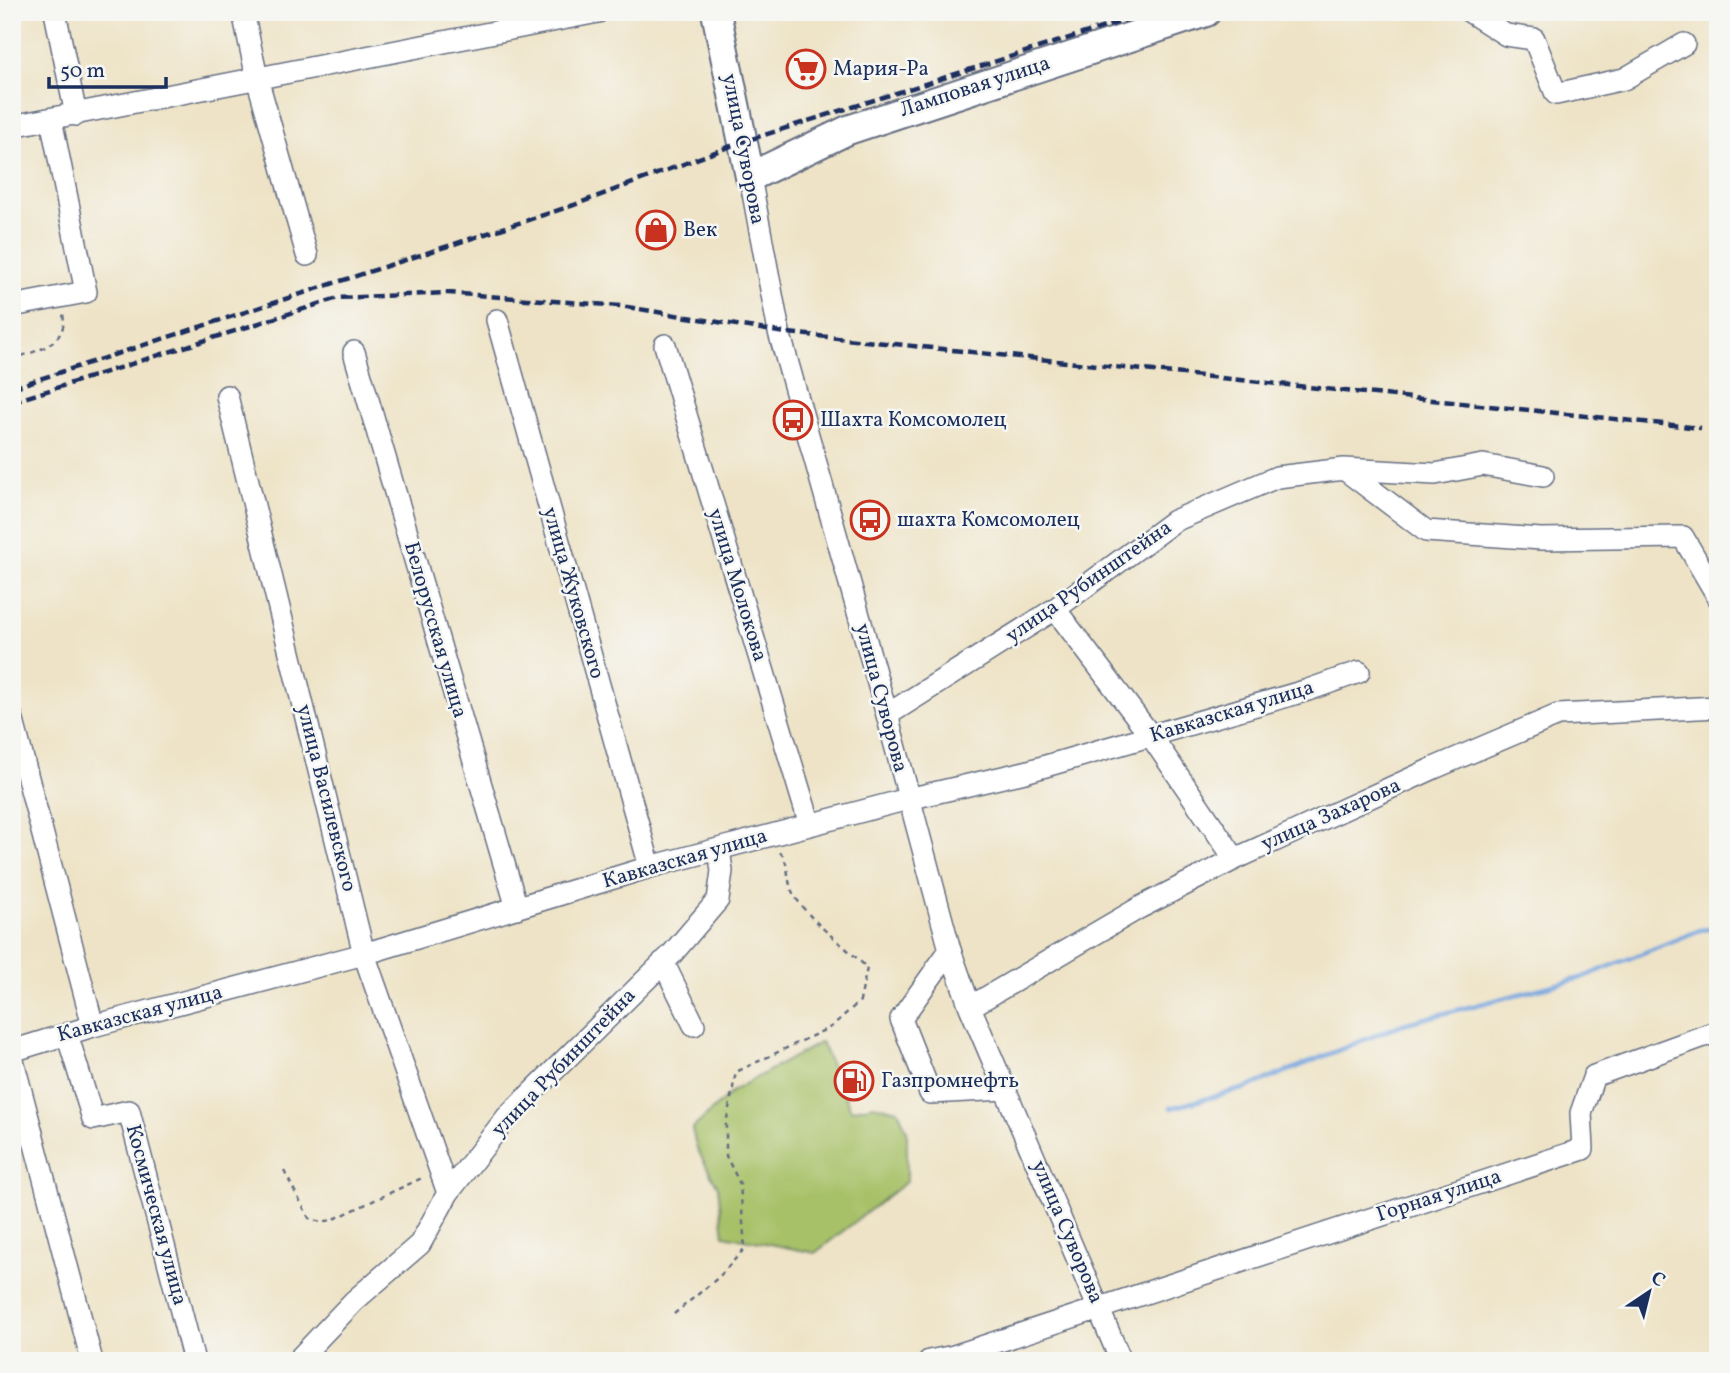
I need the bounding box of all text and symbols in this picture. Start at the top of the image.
scale bar [49,46,166,90]
supermarket icon: Мария-Ра [785,48,827,90]
street label: Ламповая улица [896,49,1054,125]
place label: Мария-Ра [833,55,929,84]
text: 50 m [60,57,105,86]
street label: улица Суворова [714,71,772,227]
shop icon: Век [635,209,677,251]
place label: Век [683,216,717,245]
bus stop icon: Шахта Комсомолец [772,399,814,441]
place label: Шахта Комсомолец [820,406,1007,435]
bus stop icon: шахта Комсомолец [849,499,891,541]
street label: улица Жуковского [535,504,611,682]
street label: улица Молокова [700,505,774,665]
place label: шахта Комсомолец [897,506,1080,535]
street label: улица Рубинштейна [1000,514,1178,650]
street label: Белорусская улица [396,539,474,721]
street label: улица Суворова [847,620,915,776]
street label: Кавказская улица [1146,673,1318,751]
street label: улица Василевского [289,701,363,895]
street label: улица Захарова [1257,771,1405,859]
street label: Кавказская улица [599,822,771,896]
street label: Кавказская улица [54,978,226,1050]
street label: улица Рубинштейна [485,982,643,1144]
fuel station icon: Газпромнефть [833,1060,875,1102]
place label: Газпромнефть [881,1067,1019,1096]
street label: Космическая улица [118,1121,194,1309]
street label: улица Суворова [1024,1156,1110,1308]
street label: Горная улица [1373,1162,1505,1230]
north arrow [1614,1258,1684,1328]
text: С [1645,1266,1670,1294]

